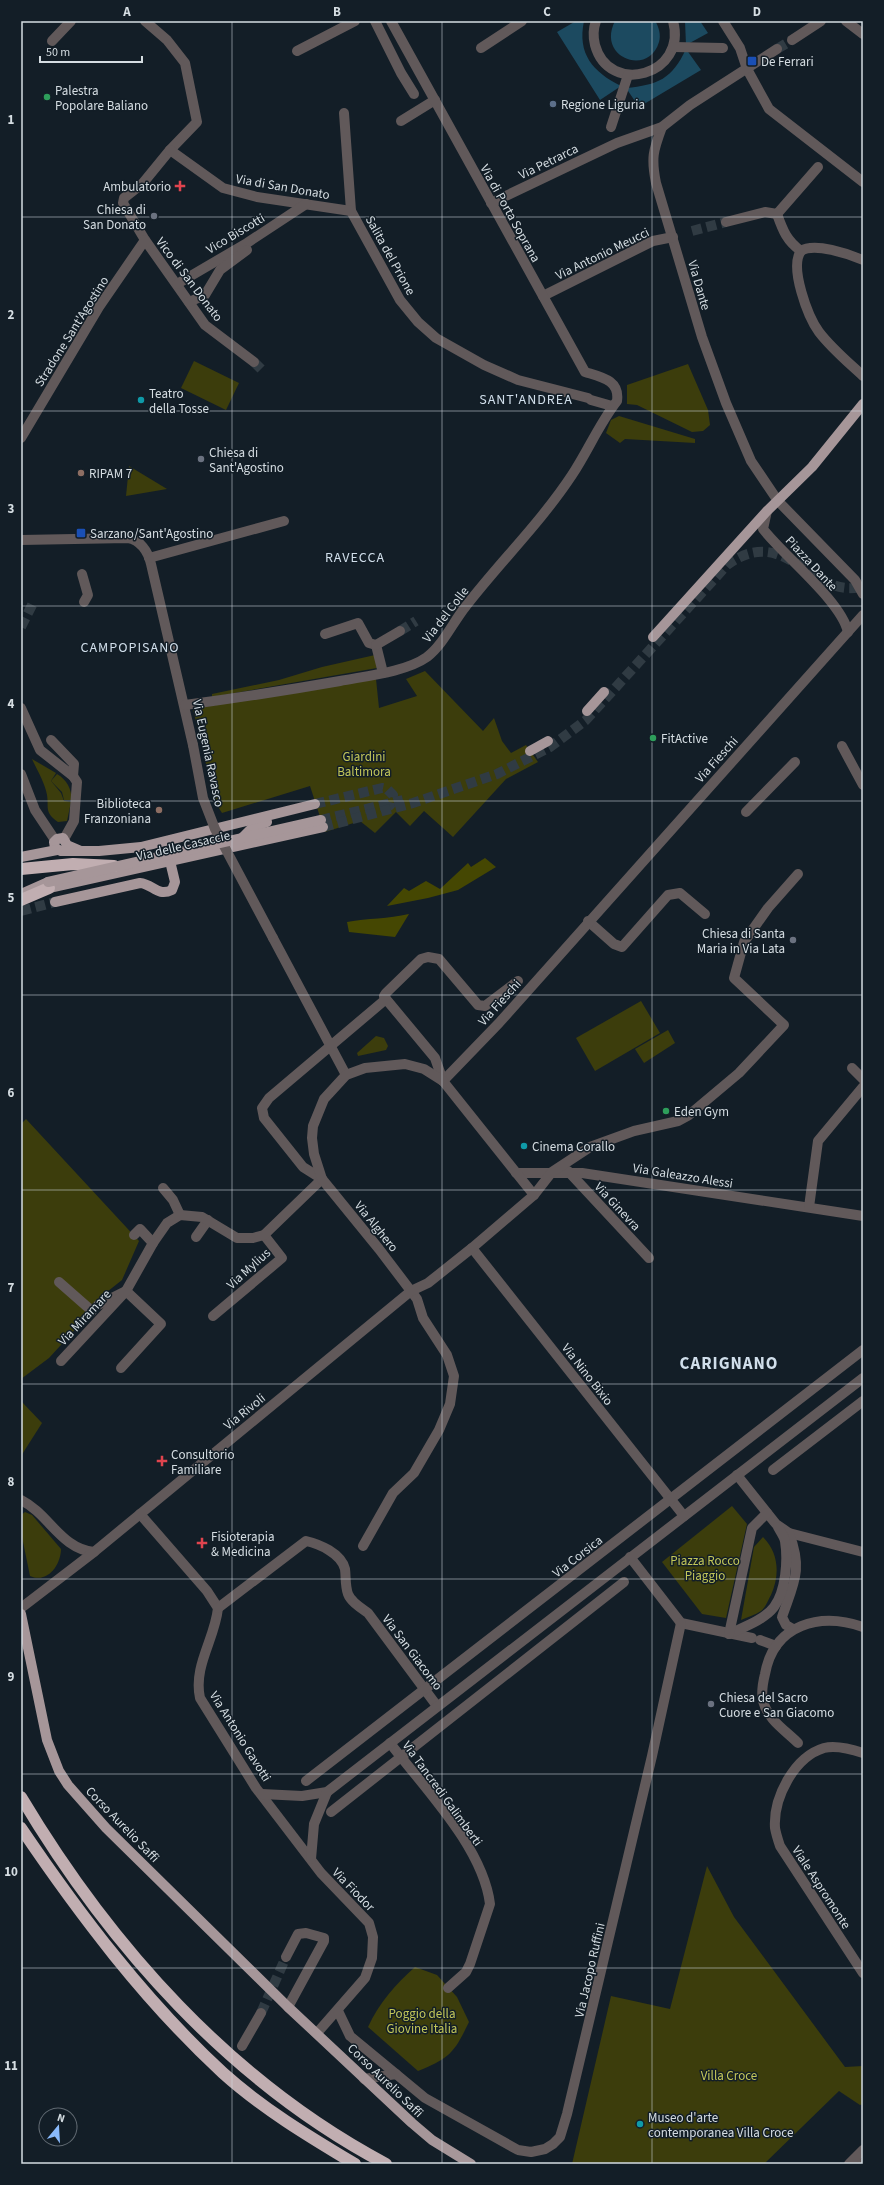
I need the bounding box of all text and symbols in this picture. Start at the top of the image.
text: A [122,3,131,21]
text: B [333,3,341,21]
text: C [543,3,551,21]
text: D [753,3,761,21]
scale bar [40,38,142,64]
text: 50 m [46,44,70,61]
place label: De Ferrari [761,53,814,71]
marker: De Ferrari [746,55,758,67]
place label: Palestra Popolare Baliano [55,82,148,115]
marker: Palestra Popolare Baliano [42,92,52,102]
place label: Regione Liguria [561,96,645,114]
marker: Regione Liguria [548,99,558,109]
text: 1 [8,111,15,129]
street label: Via Petrarca [516,140,581,184]
street label: Via di Porta Soprana [476,161,545,266]
street label: Via di San Donato [234,170,331,204]
place label: Ambulatorio [103,178,171,196]
marker: Ambulatorio [174,180,186,192]
place label: Chiesa di San Donato [83,201,146,234]
street label: Vico Biscotti [203,209,268,258]
marker: Chiesa di San Donato [149,211,159,221]
street label: Salita del Prione [361,212,419,299]
street label: Via Antonio Meucci [553,223,652,284]
street label: Vico di San Donato [152,234,227,325]
street label: Via Dante [683,258,715,312]
street label: Stradone Sant'Agostino [31,273,113,390]
text: 2 [8,306,15,324]
place label: Teatro della Tosse [149,385,209,418]
district label: SANT'ANDREA [479,390,573,410]
marker: Teatro della Tosse [136,395,146,405]
place label: Chiesa di Sant'Agostino [209,444,284,477]
marker: Chiesa di Sant'Agostino [196,454,206,464]
place label: RIPAM 7 [89,465,132,483]
marker: RIPAM 7 [76,468,86,478]
text: 3 [8,500,15,518]
place label: Sarzano/Sant'Agostino [90,525,213,543]
marker: Sarzano/Sant'Agostino [75,527,87,539]
street label: Piazza Dante [781,532,841,595]
district label: RAVECCA [325,548,385,568]
street label: Via del Colle [418,583,473,646]
district label: CAMPOPISANO [80,638,180,658]
text: 4 [8,695,15,713]
street label: Via Eugenia Ravasco [188,698,228,809]
place label: FitActive [661,730,708,748]
marker: FitActive [648,733,658,743]
street label: Via Fieschi [691,733,742,787]
park label: Giardini Baltimora [337,748,391,781]
place label: Biblioteca Franzoniana [84,795,151,828]
marker: Biblioteca Franzoniana [154,805,164,815]
street label: Via delle Casaccie [135,826,232,865]
text: 5 [8,889,15,907]
place label: Chiesa di Santa Maria in Via Lata [697,925,785,958]
marker: Chiesa di Santa Maria in Via Lata [788,935,798,945]
street label: Via Fieschi [474,976,525,1030]
text: 6 [8,1084,15,1102]
place label: Eden Gym [674,1103,729,1121]
marker: Eden Gym [661,1106,671,1116]
place label: Cinema Corallo [532,1138,615,1156]
marker: Cinema Corallo [519,1141,529,1151]
street label: Via Galeazzo Alessi [631,1159,734,1193]
street label: Via Ginevra [590,1178,645,1235]
street label: Via Alghero [350,1197,402,1256]
street label: Via Mylius [223,1244,275,1293]
text: 7 [8,1279,15,1297]
street label: Via Miramare [54,1286,115,1350]
street label: Via Nino Bixio [557,1340,617,1409]
district label: CARIGNANO [680,1352,779,1376]
street label: Via Rivoli [220,1389,269,1434]
place label: Consultorio Familiare [171,1446,234,1479]
marker: Consultorio Familiare [156,1455,168,1467]
text: 8 [8,1473,15,1491]
place label: Fisioterapia & Medicina [211,1528,274,1561]
street label: Via Corsica [549,1532,606,1582]
marker: Fisioterapia & Medicina [196,1537,208,1549]
park label: Piazza Rocco Piaggio [670,1552,740,1585]
street label: Via San Giacomo [378,1611,447,1694]
text: 9 [8,1668,15,1686]
street label: Via Antonio Gavotti [205,1688,275,1785]
place label: Chiesa del Sacro Cuore e San Giacomo [719,1689,834,1722]
marker: Chiesa del Sacro Cuore e San Giacomo [706,1699,716,1709]
street label: Via Tancredi Galimberti [398,1737,487,1850]
street label: Corso Aurelio Saffi [81,1783,163,1867]
street label: Viale Aspromonte [788,1842,855,1933]
text: 10 [4,1863,18,1881]
street label: Via Fiodor [328,1864,379,1916]
street label: Via Jacopo Ruffini [570,1921,610,2019]
park label: Poggio della Giovine Italia [387,2005,457,2038]
street label: Corso Aurelio Saffi [343,2040,427,2122]
text: 11 [4,2057,18,2075]
park label: Villa Croce [701,2067,757,2085]
north arrow [38,2107,78,2147]
place label: Museo d'arte contemporanea Villa Croce [648,2109,793,2142]
text: N [55,2110,67,2126]
marker: Museo d'arte contemporanea Villa Croce [635,2119,645,2129]

